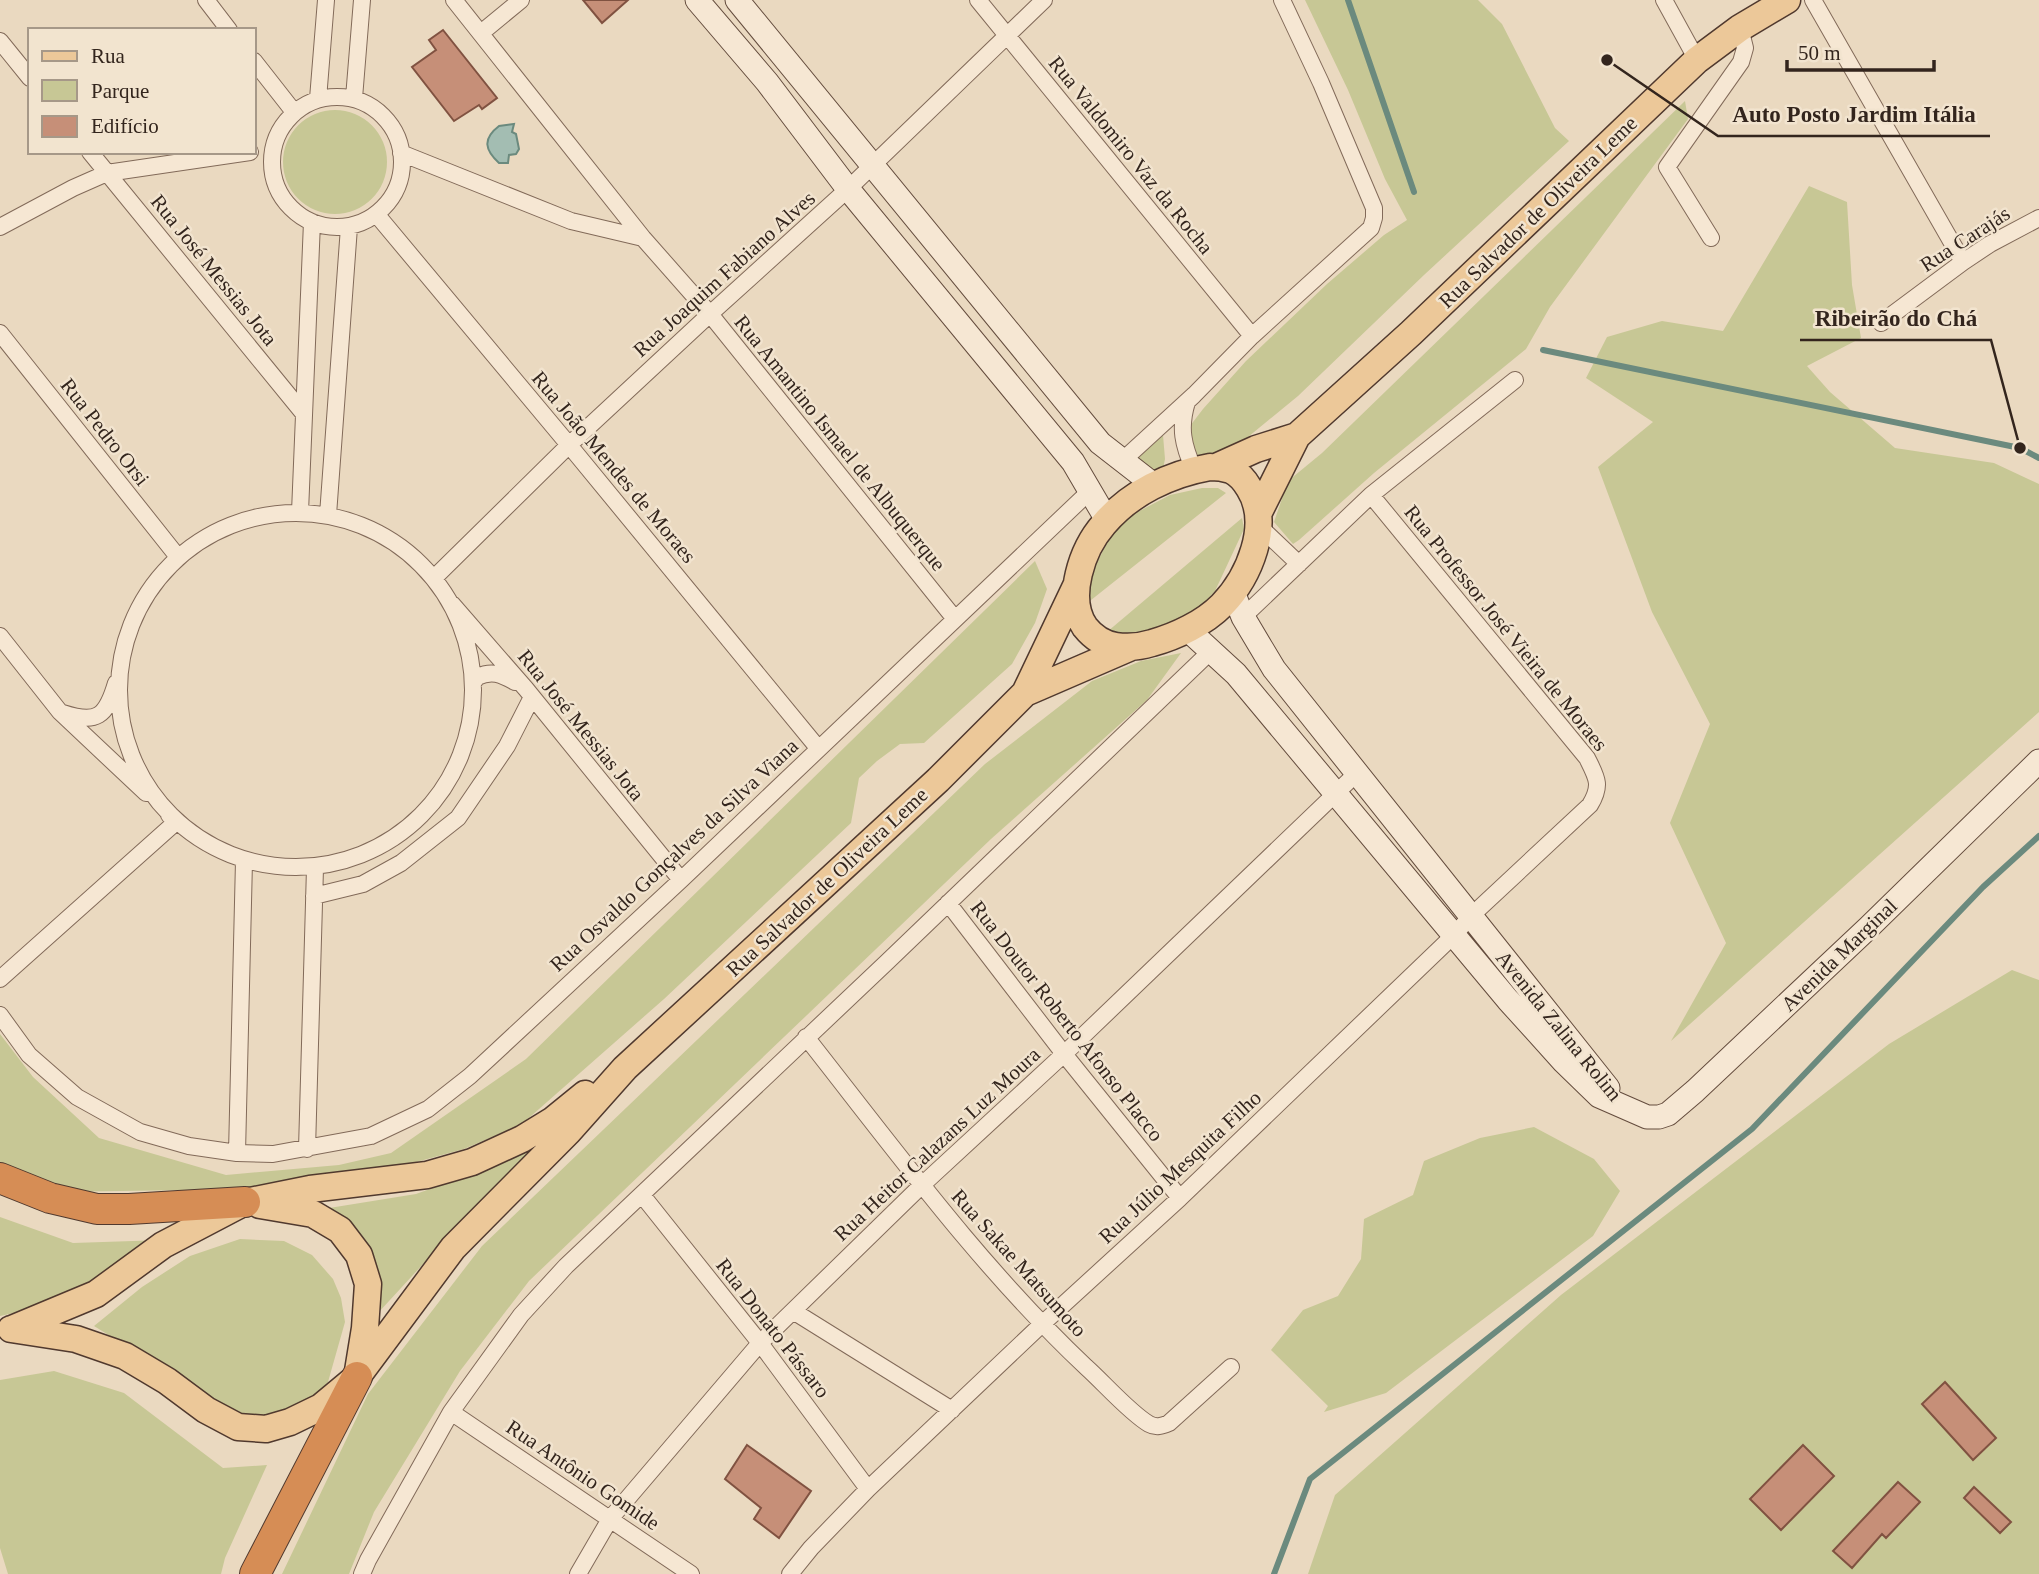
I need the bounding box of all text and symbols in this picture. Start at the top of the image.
legend [28,28,256,154]
scale bar [1787,28,1934,72]
text: 50 m [1798,41,1841,65]
text: Rua [91,44,126,68]
street label: Rua Valdomiro Vaz da Rocha [1044,51,1219,259]
text: Parque [91,79,149,103]
callout: Auto Posto Jardim Itália [1718,92,1990,136]
text: Auto Posto Jardim Itália [1732,102,1976,127]
street label: Rua Salvador de Oliveira Leme [1434,111,1642,313]
text: Edifício [91,114,159,138]
street label: Rua Joaquim Fabiano Alves [628,186,820,362]
street label: Rua José Messias Jota [146,190,283,351]
street label: Rua Carajás [1916,201,2014,277]
callout: Ribeirão do Chá [1800,296,1991,340]
text: Ribeirão do Chá [1815,306,1978,331]
street label: Rua Amantino Ismael de Albuquerque [729,310,951,576]
street label: Rua João Mendes de Moraes [527,366,701,568]
street label: Rua Pedro Orsi [56,374,154,491]
street label: Rua Professor José Vieira de Moraes [1399,500,1613,756]
street label: Rua José Messias Jota [513,645,650,806]
street label: Rua Osvaldo Gonçalves da Silva Viana [545,733,803,976]
street label: Rua Salvador de Oliveira Leme [722,783,932,981]
street label: Avenida Marginal [1776,894,1902,1016]
street label: Rua Doutor Roberto Afonso Placco [966,896,1168,1146]
street label: Avenida Zalina Rolim [1491,946,1627,1106]
street label: Rua Heitor Calazans Luz Moura [829,1042,1045,1246]
street label: Rua Júlio Mesquita Filho [1094,1086,1266,1248]
street label: Rua Sakae Matsumoto [946,1184,1092,1342]
street label: Rua Donato Pássaro [711,1254,835,1402]
street label: Rua Antônio Gomide [502,1415,664,1535]

